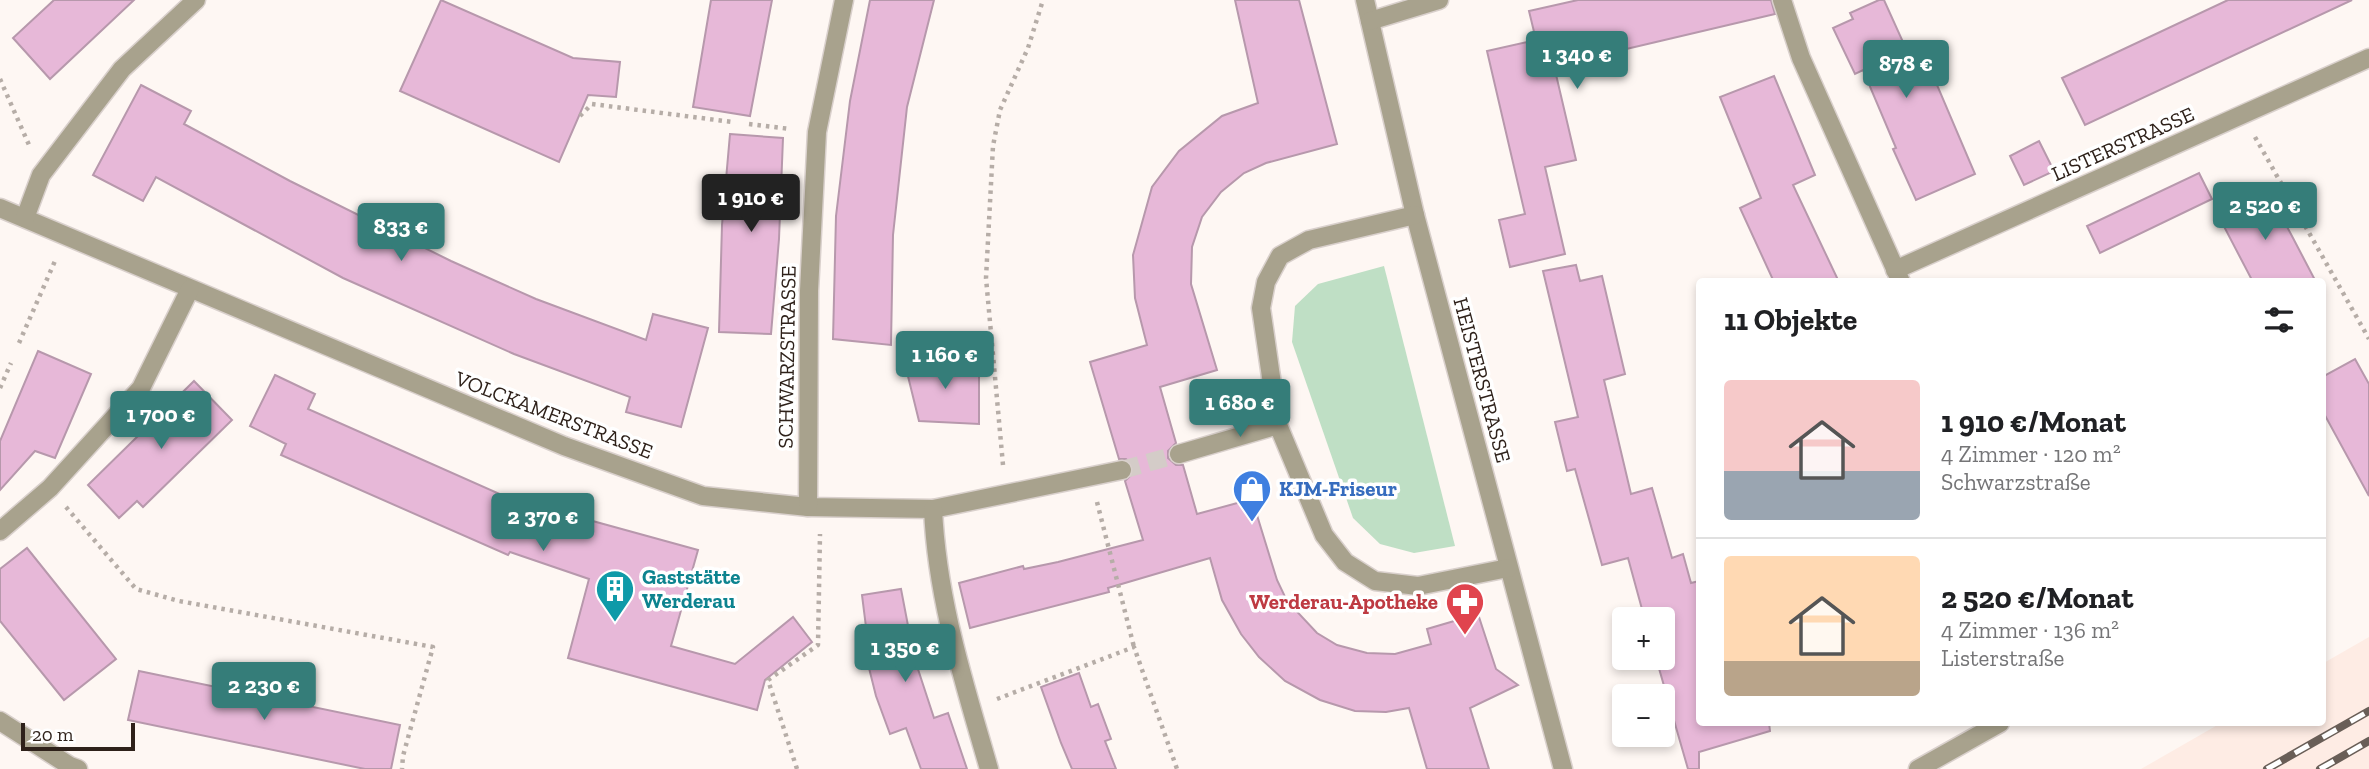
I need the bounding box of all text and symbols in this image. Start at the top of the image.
pin: 1 340 € [1512,32,1642,91]
text: 1 340 € [1542,40,1612,68]
pin: 878 € [1857,41,1955,100]
text: 878 € [1879,49,1933,77]
street label: LISTERSTRASSE [2048,101,2198,186]
pin: 1 910 € [686,174,816,234]
pin: 2 520 € [2200,182,2330,242]
text: 1 910 € [718,183,784,211]
text: 2 520 € [2229,191,2301,219]
pin: 833 € [352,204,450,263]
text: 833 € [374,212,428,240]
street label: SCHWARZSTRASSE [772,265,801,449]
street label: HEISTERSTRASSE [1448,295,1517,465]
icon: filters [2260,301,2298,339]
text: 11 Objekte [1724,302,1857,338]
pin: 1 160 € [880,332,1010,391]
text: 1 160 € [912,340,978,368]
street label: VOLCKAMERSTRASSE [451,365,656,464]
pin: 1 680 € [1175,380,1305,439]
text: 1 680 € [1205,388,1275,416]
pin: 1 700 € [96,392,226,451]
text: 1 700 € [126,400,196,428]
text: 1 910 €/Monat [1941,404,2126,440]
icon: home [1780,408,1864,492]
text: 4 Zimmer · 120 m² [1941,440,2121,468]
shop icon: KJM-Friseur [1231,468,1273,523]
text: Schwarzstraße [1941,468,2091,496]
place label: KJM-Friseur [1279,476,1397,501]
pin: 2 370 € [478,494,608,553]
text: 2 370 € [507,502,579,530]
place label: Gaststätte Werderau [642,564,740,613]
building icon: Gaststätte Werderau [594,568,636,623]
text: 2 520 €/Monat [1941,580,2133,616]
pharmacy icon: Werderau-Apotheke [1444,581,1486,636]
icon: home [1780,584,1864,668]
place label: Werderau-Apotheke [1249,589,1438,614]
map controls [1612,607,1675,747]
button: + [1612,607,1675,670]
text: 4 Zimmer · 136 m² [1941,616,2119,644]
pin: 1 350 € [840,624,970,684]
text: 1 350 € [870,633,940,661]
text: Listerstraße [1941,644,2064,672]
pin: 2 230 € [199,662,329,722]
text: 2 230 € [228,671,300,699]
button: − [1612,684,1675,747]
scale bar [21,720,135,752]
text: 20 m [32,723,73,746]

